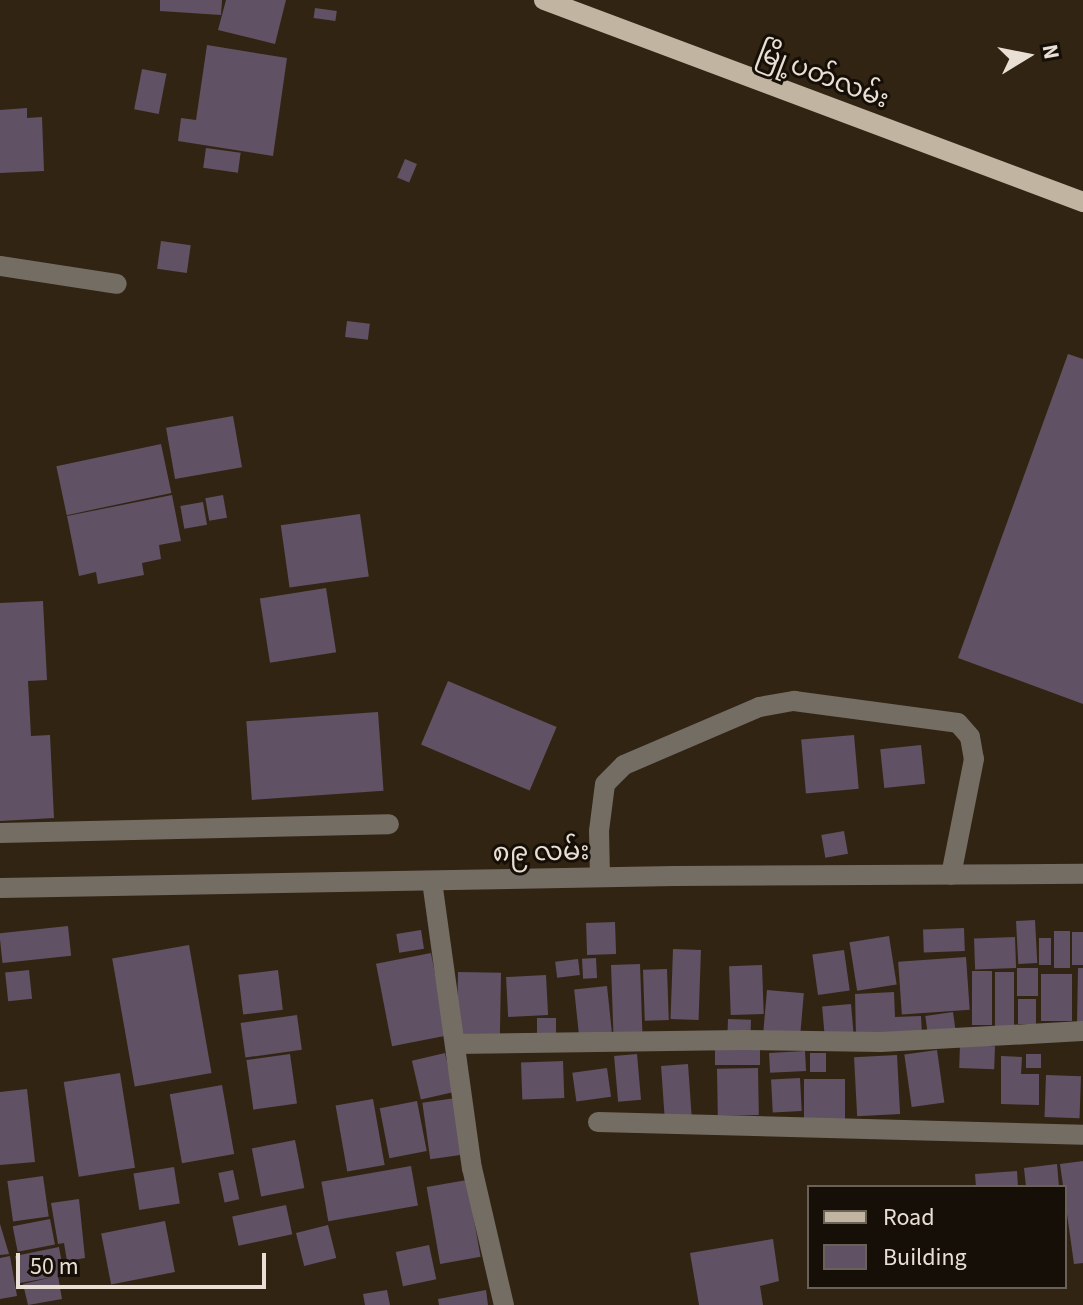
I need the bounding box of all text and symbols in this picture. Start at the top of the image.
north arrow [987,16,1067,96]
street label: မြို့ပတ်လမ်း [753,37,893,115]
text: N [1034,42,1068,62]
street label: ၈၉ လမ်း [492,836,590,868]
legend [807,1185,1067,1289]
text: Road [883,1200,935,1235]
scale bar [20,1237,270,1287]
text: Building [883,1240,967,1275]
text: 50 m [30,1249,79,1284]

